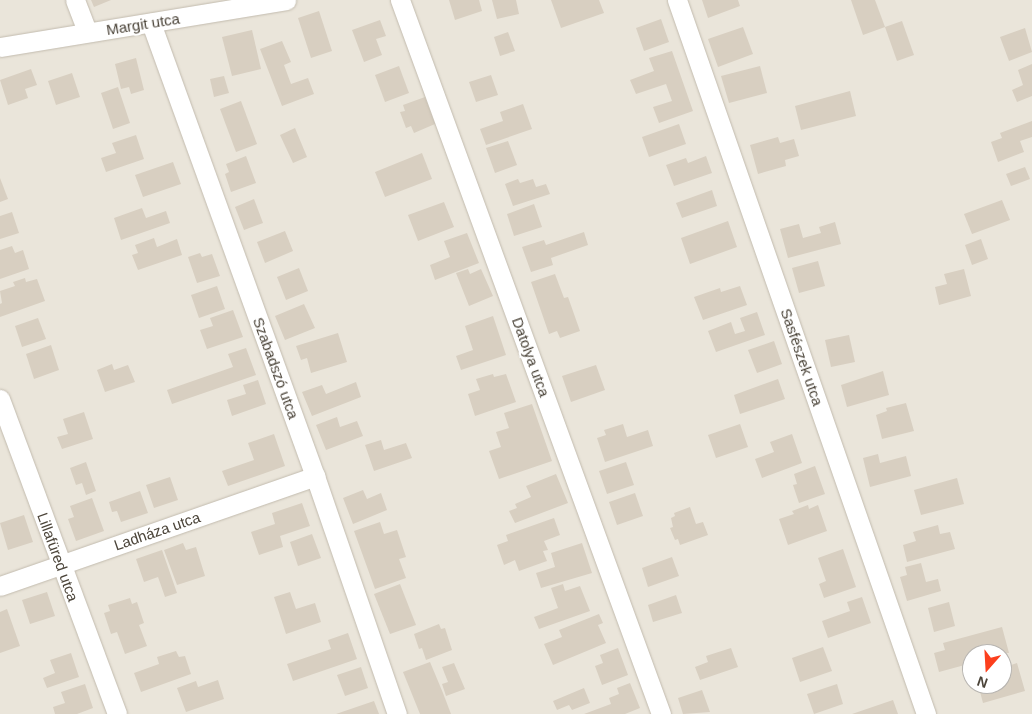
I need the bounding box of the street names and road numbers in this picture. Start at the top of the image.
street label: Margit utca [105,9,181,39]
street label: Sasfészek utca [777,306,827,408]
street label: Szabadszó utca [249,315,303,421]
street label: Datolya utca [508,315,554,399]
street label: Ladháza utca [111,508,203,554]
street label: Lillafüred utca [34,510,82,604]

